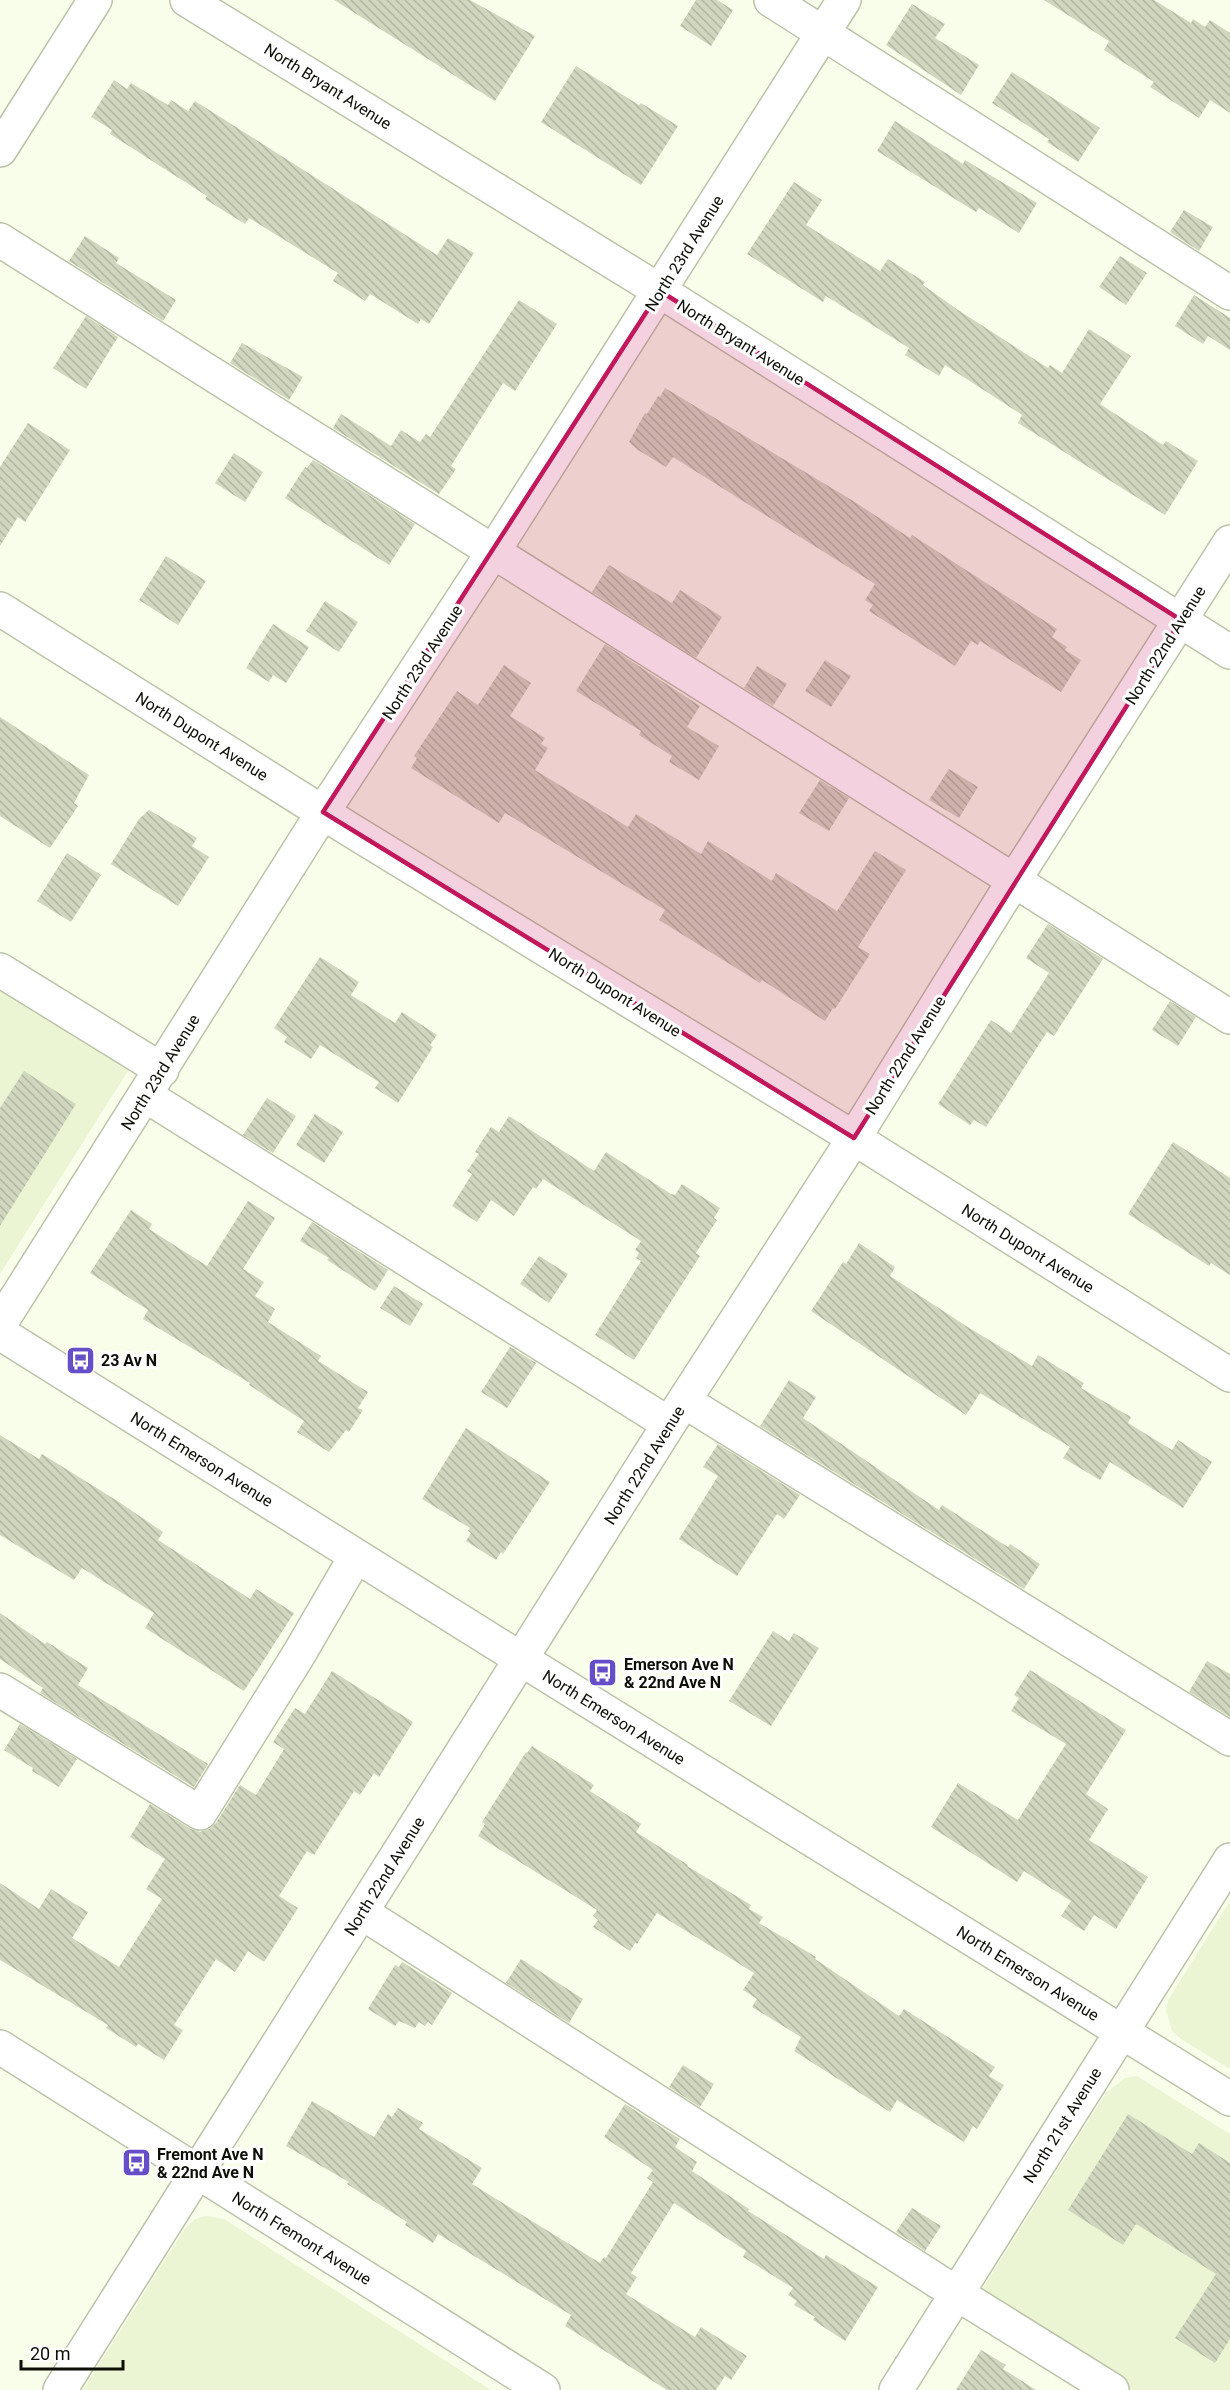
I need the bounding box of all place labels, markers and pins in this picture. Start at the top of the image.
bus stop icon: 23 Av N [64,1344,96,1376]
place label: 23 Av N [101,1351,157,1370]
place label: Emerson Ave N & 22nd Ave N [624,1655,734,1692]
bus stop icon: Emerson Ave N & 22nd Ave N [587,1657,619,1689]
place label: Fremont Ave N & 22nd Ave N [157,2145,263,2182]
bus stop icon: Fremont Ave N & 22nd Ave N [120,2147,152,2179]

